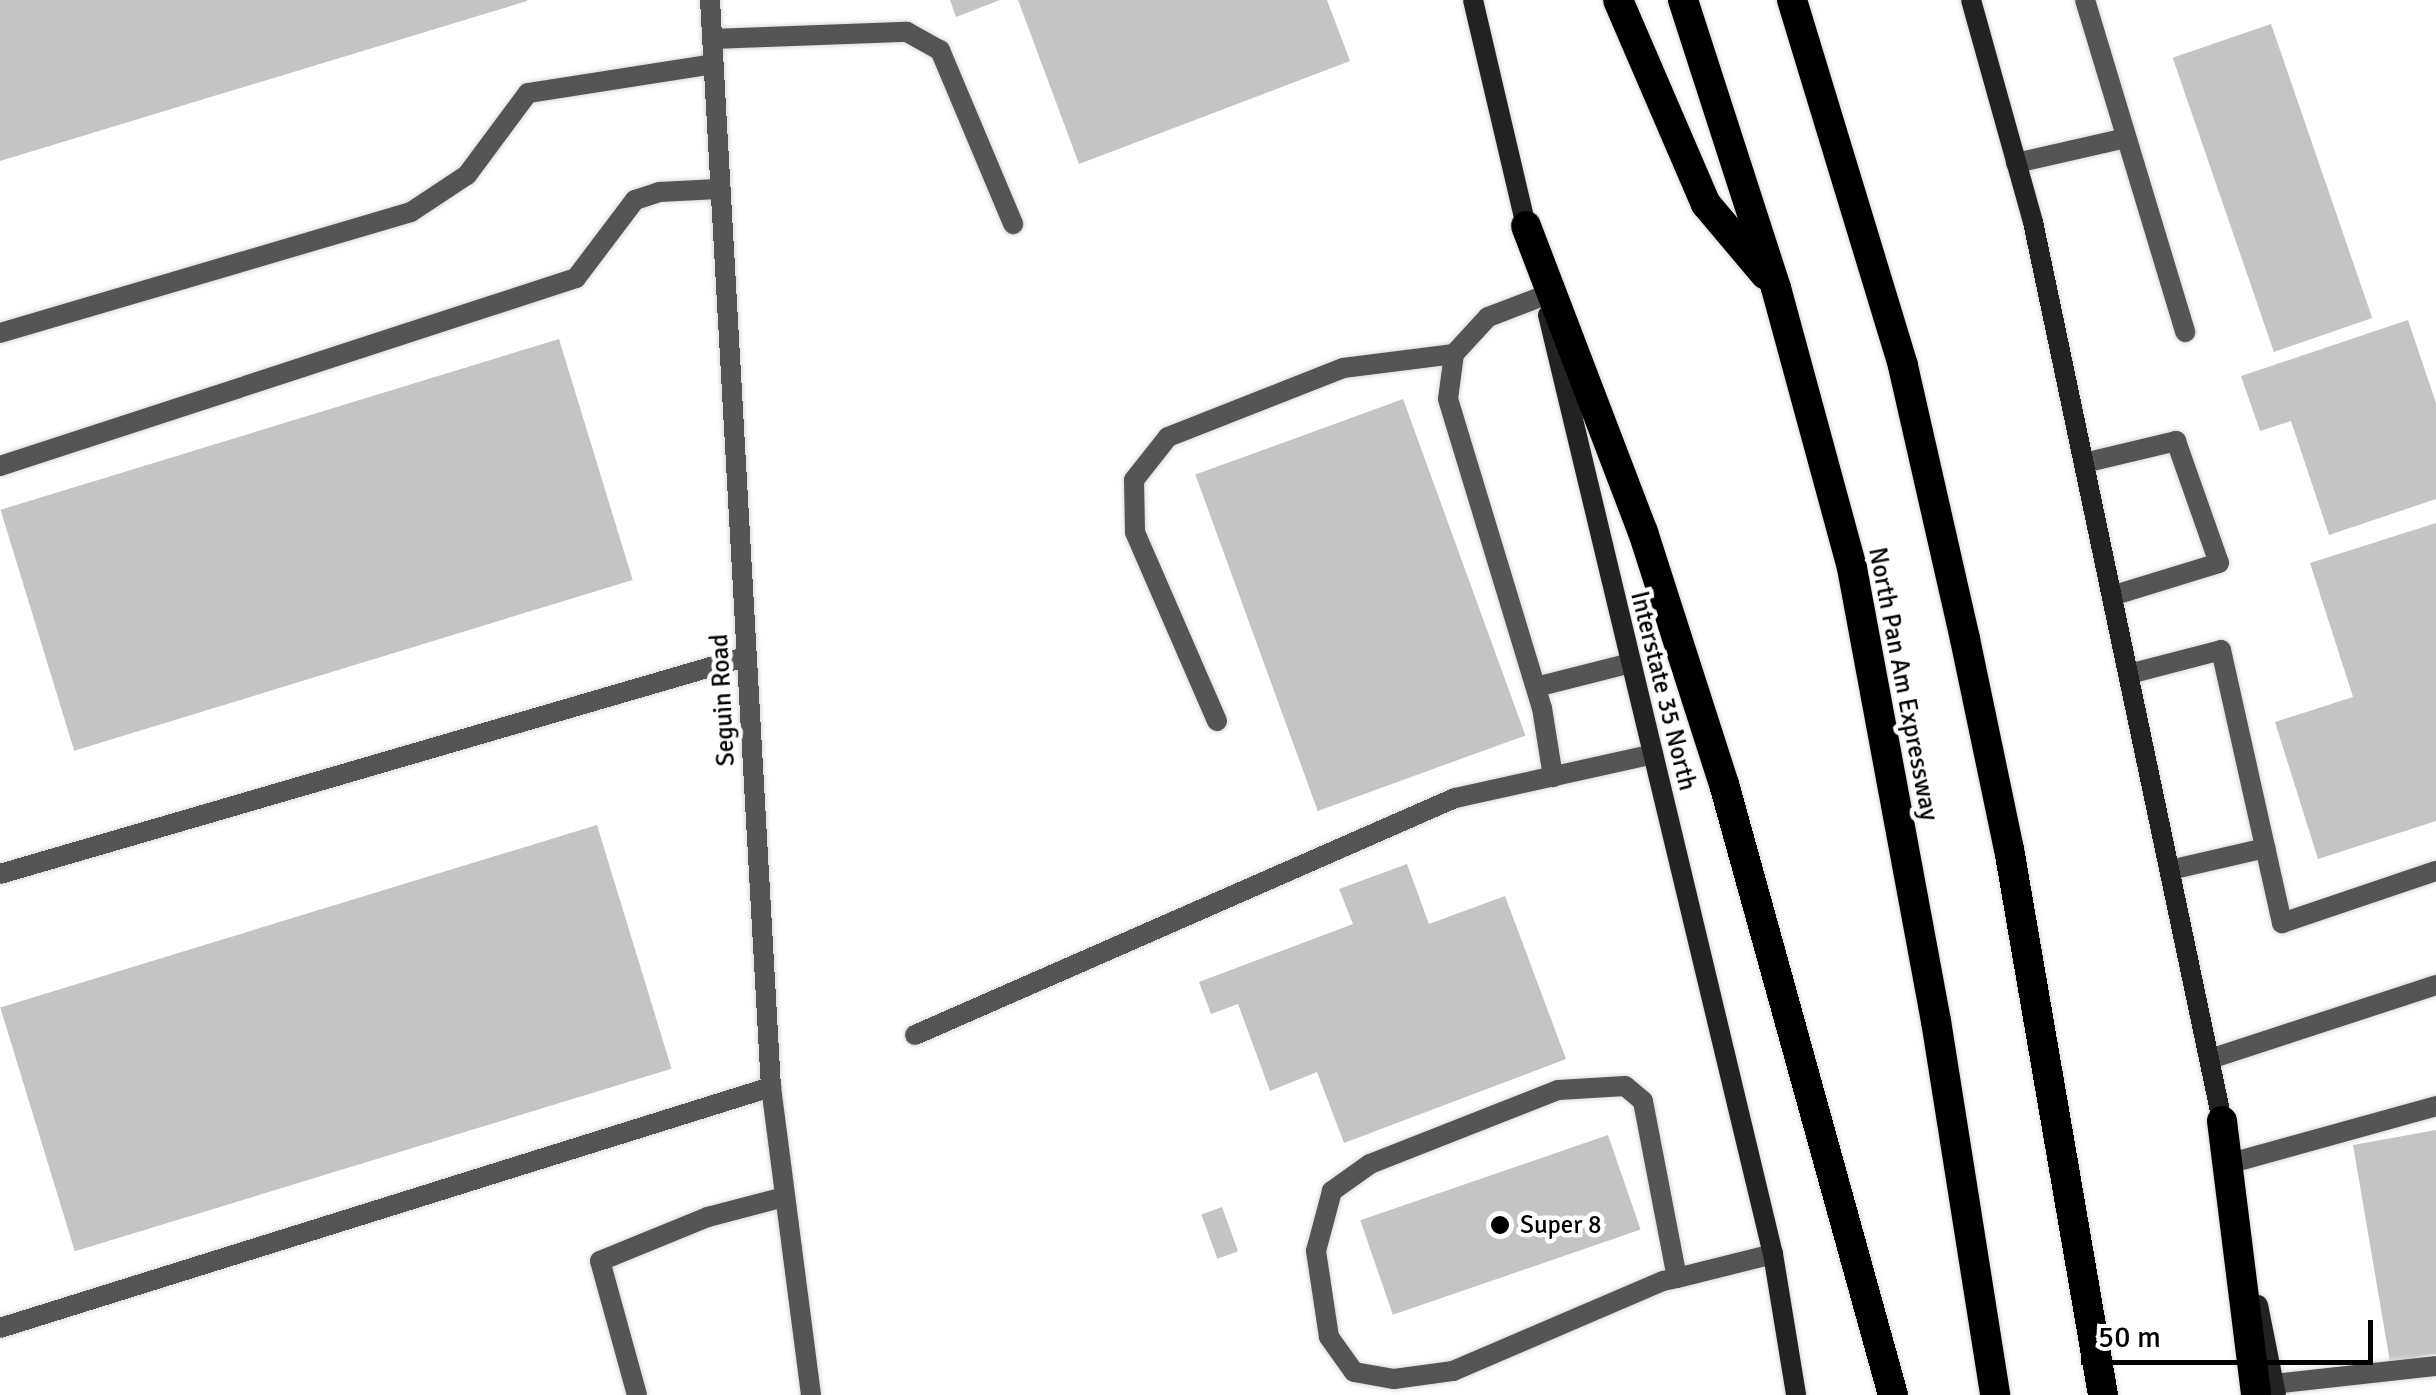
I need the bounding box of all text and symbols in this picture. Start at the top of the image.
street label: North Pan Am Expressway [1862,545,1944,823]
street label: Interstate 35 North [1624,588,1702,794]
street label: Seguin Road [705,633,741,767]
place label: Super 8 [1520,1210,1602,1240]
marker: Super 8 [1489,1214,1511,1236]
scale bar [2086,1300,2378,1362]
text: 50 m [2098,1319,2161,1356]

